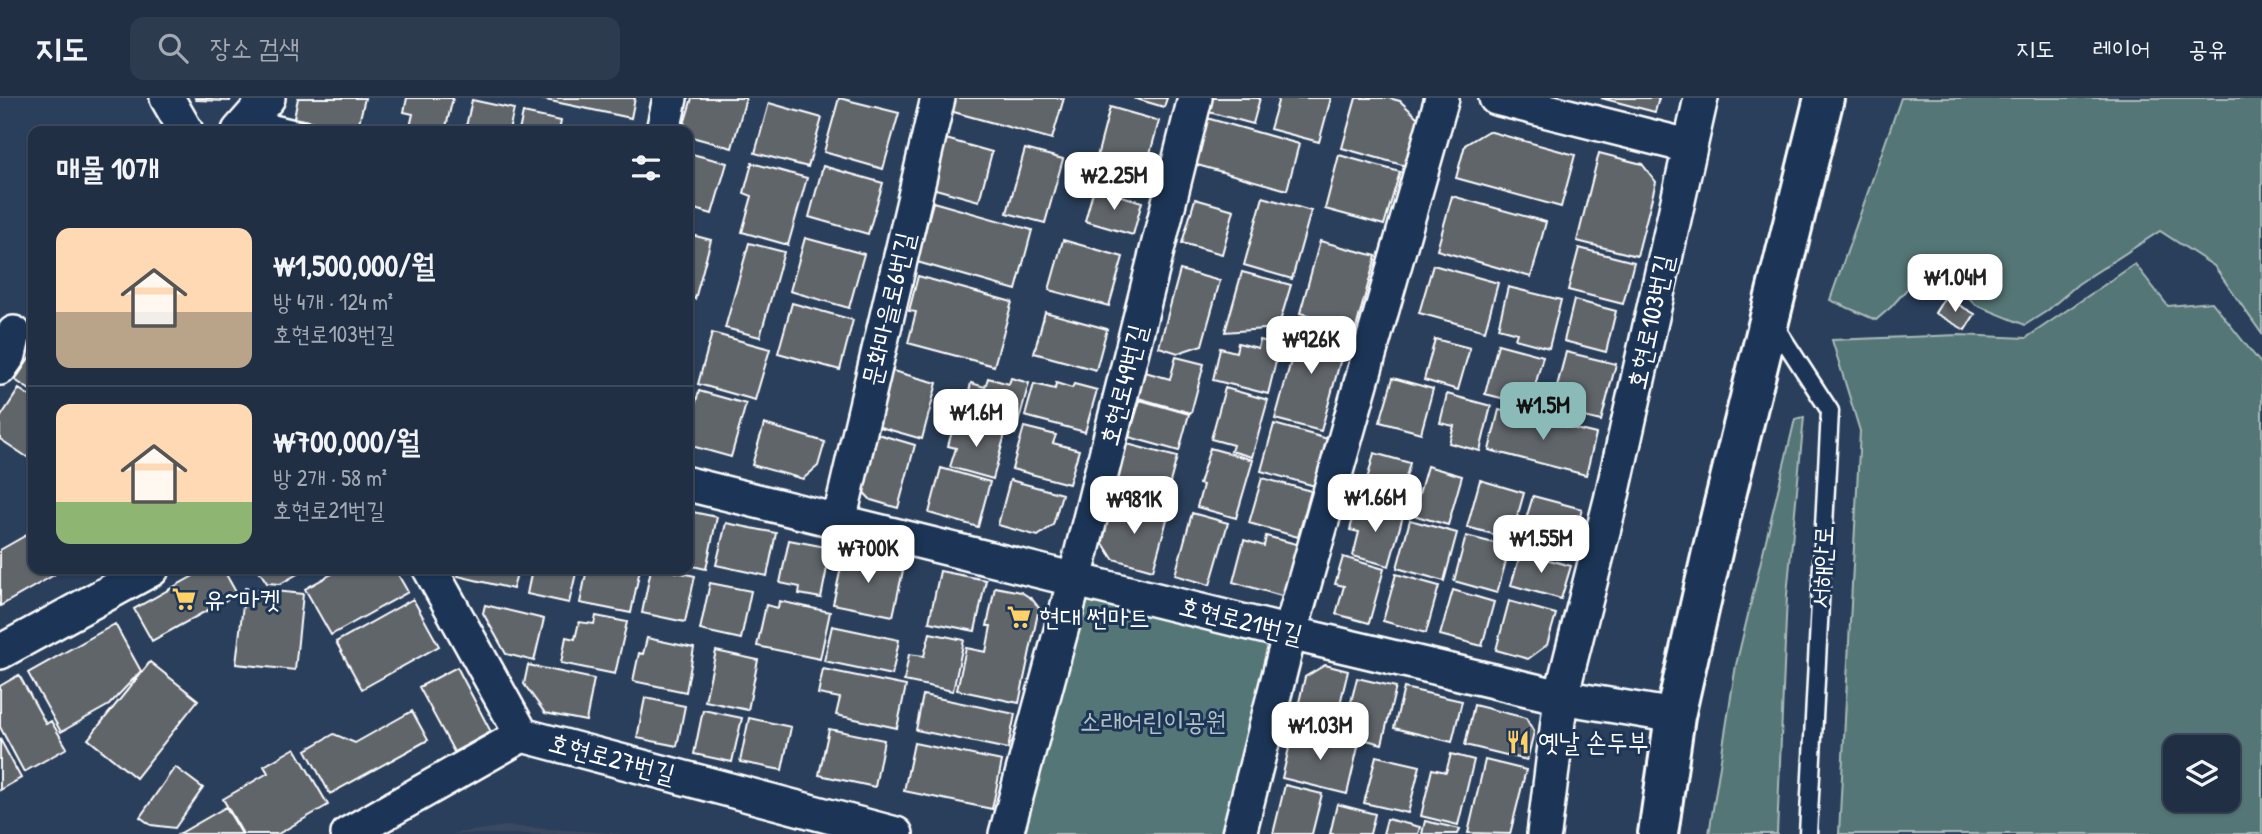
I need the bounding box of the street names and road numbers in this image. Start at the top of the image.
street label: 문화마을로6번길 [853,228,922,389]
street label: 호현로103번길 [1618,251,1681,393]
street label: 호현로49번길 [1091,320,1155,449]
street label: 서해안로 [1802,524,1841,610]
street label: 호현로21번길 [1176,587,1307,652]
street label: 호현로27번길 [545,724,679,791]

